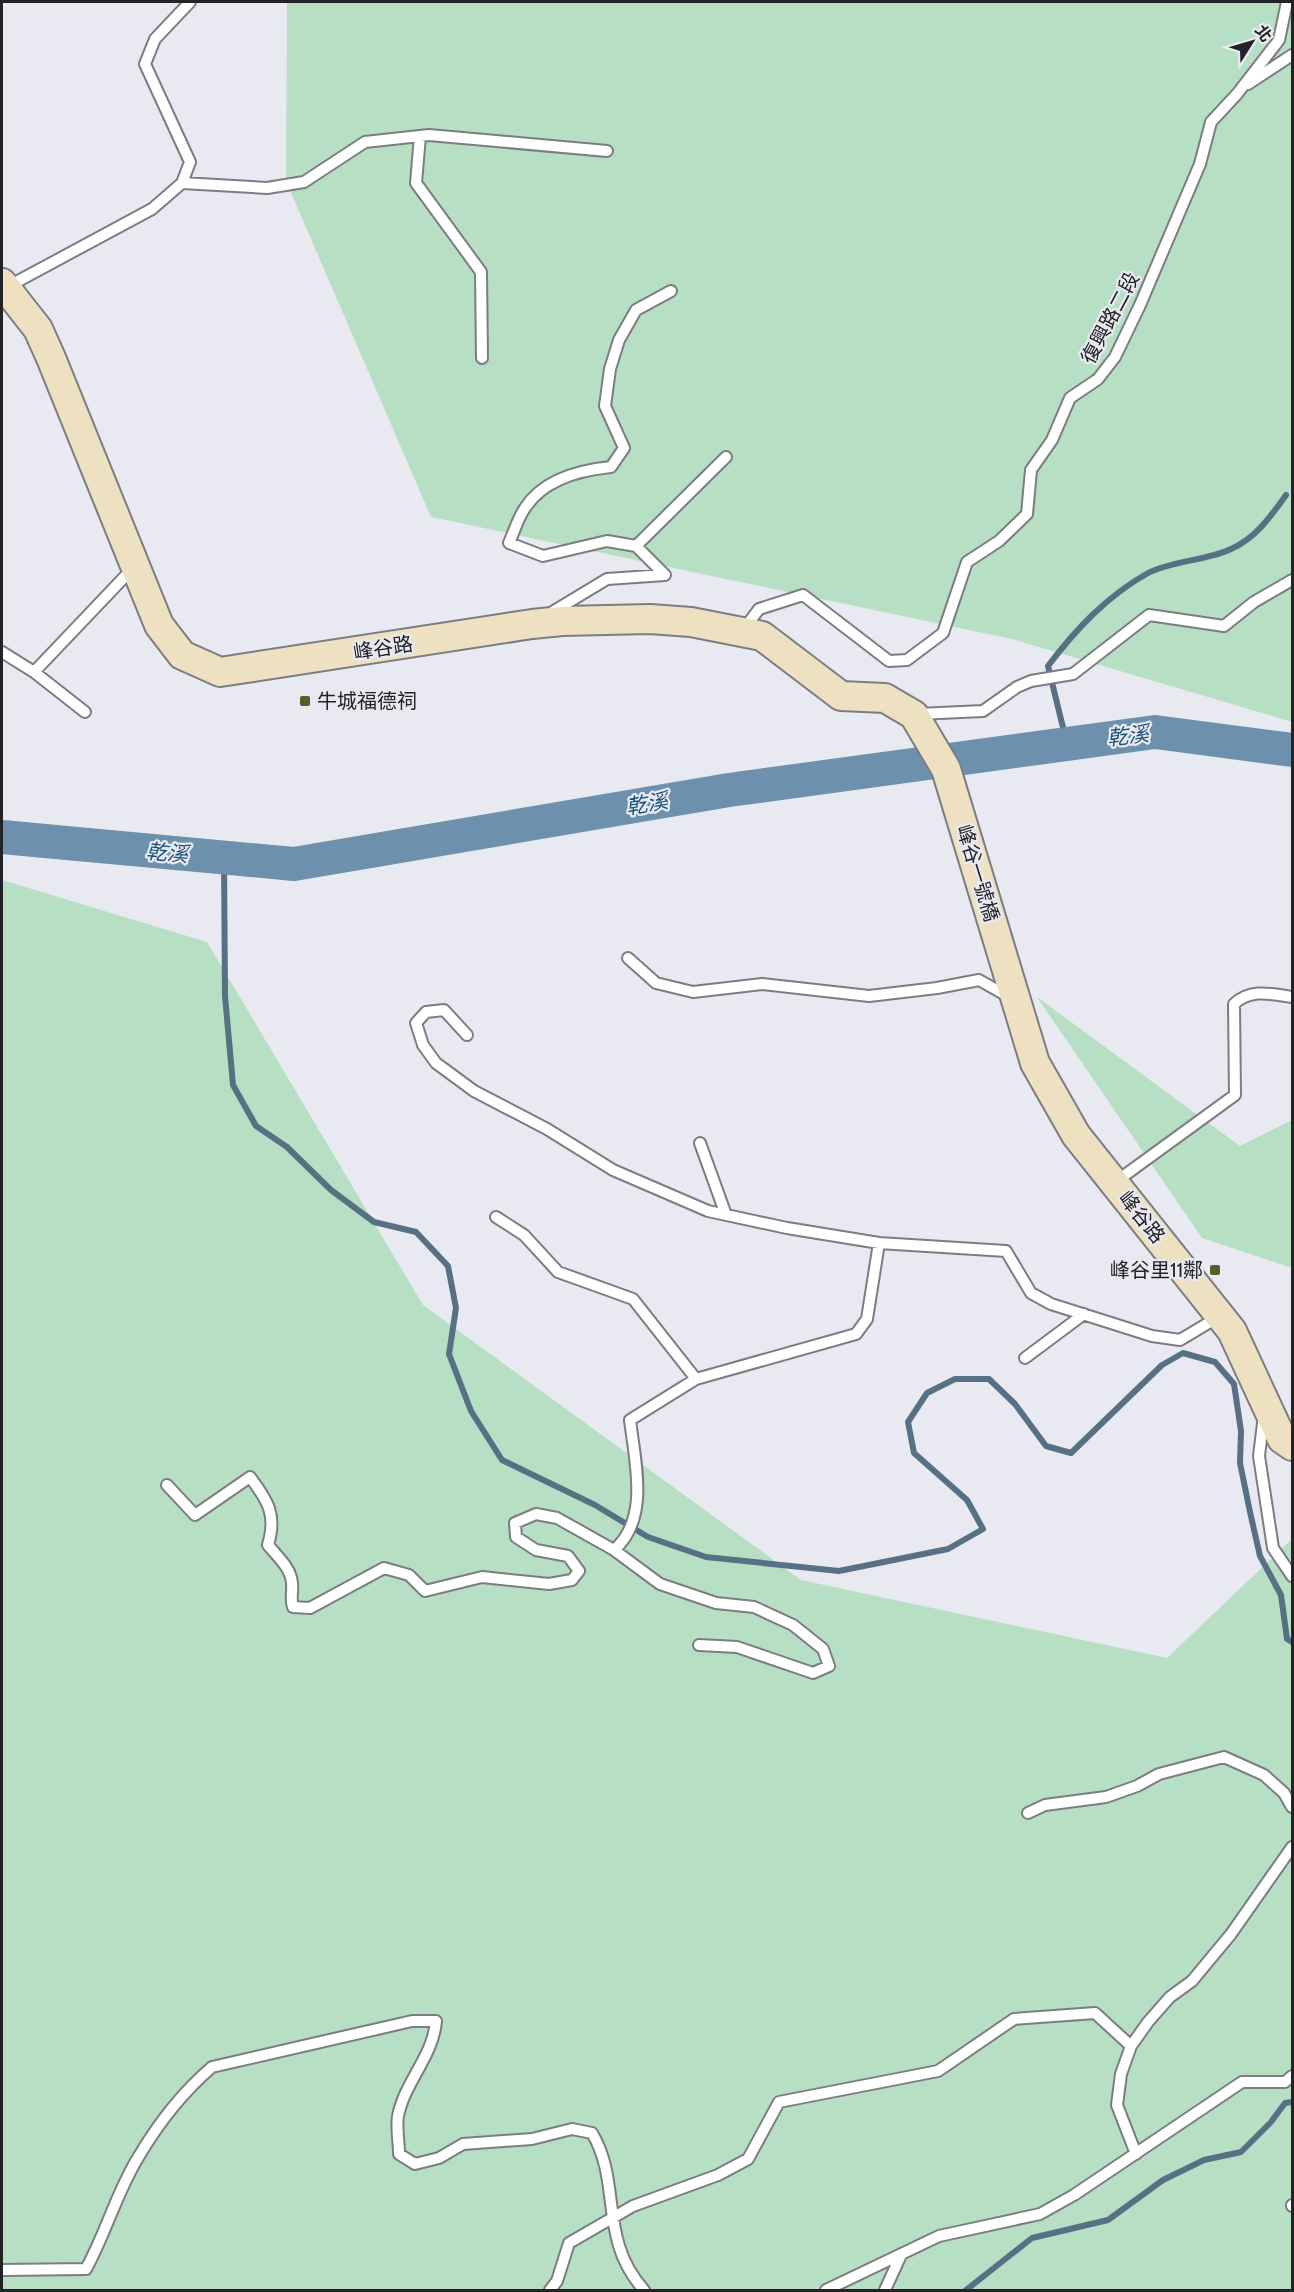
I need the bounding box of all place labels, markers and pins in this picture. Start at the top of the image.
place label: 牛城福德祠 [317,689,417,713]
marker: 牛城福德祠 [298,694,312,708]
place label: 峰谷里11鄰 [1110,1258,1203,1282]
marker: 峰谷里11鄰 [1208,1263,1222,1277]

